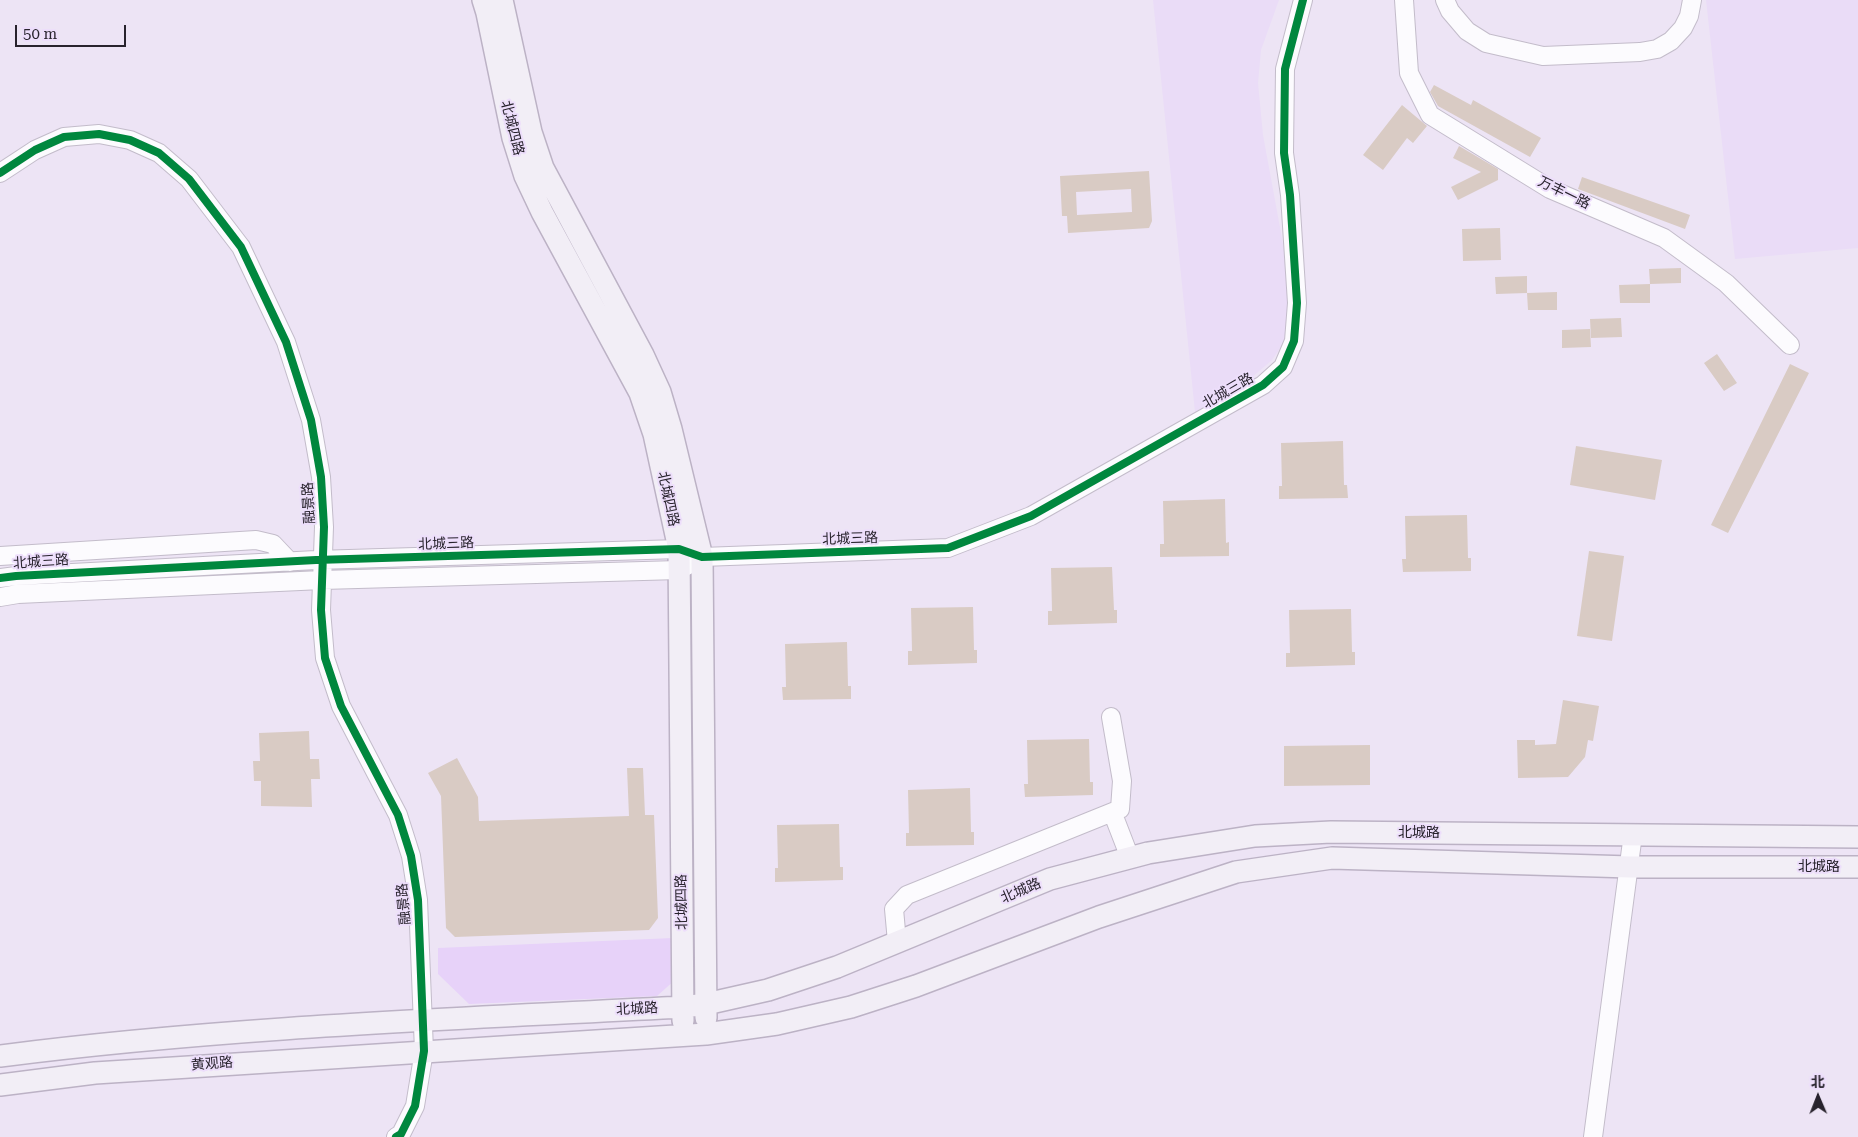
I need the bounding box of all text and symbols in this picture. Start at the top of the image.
scale bar [18,15,129,47]
text: 50 m [23,25,57,43]
street label: 北城四路 [497,99,527,157]
street label: 万丰一路 [1535,173,1593,213]
street label: 北城三路 [1200,370,1256,412]
street label: 北城四路 [654,470,682,528]
street label: 融景路 [300,482,318,524]
street label: 北城三路 [822,530,878,548]
street label: 北城三路 [418,535,474,553]
street label: 北城三路 [12,552,70,572]
street label: 北城路 [1398,825,1440,841]
street label: 北城路 [1798,859,1840,875]
street label: 北城四路 [673,874,691,930]
street label: 北城路 [998,875,1044,907]
street label: 融景路 [394,882,414,926]
street label: 北城路 [616,1000,658,1018]
street label: 黄观路 [190,1054,234,1074]
north arrow [1793,1072,1843,1122]
text: 北 [1811,1074,1825,1090]

